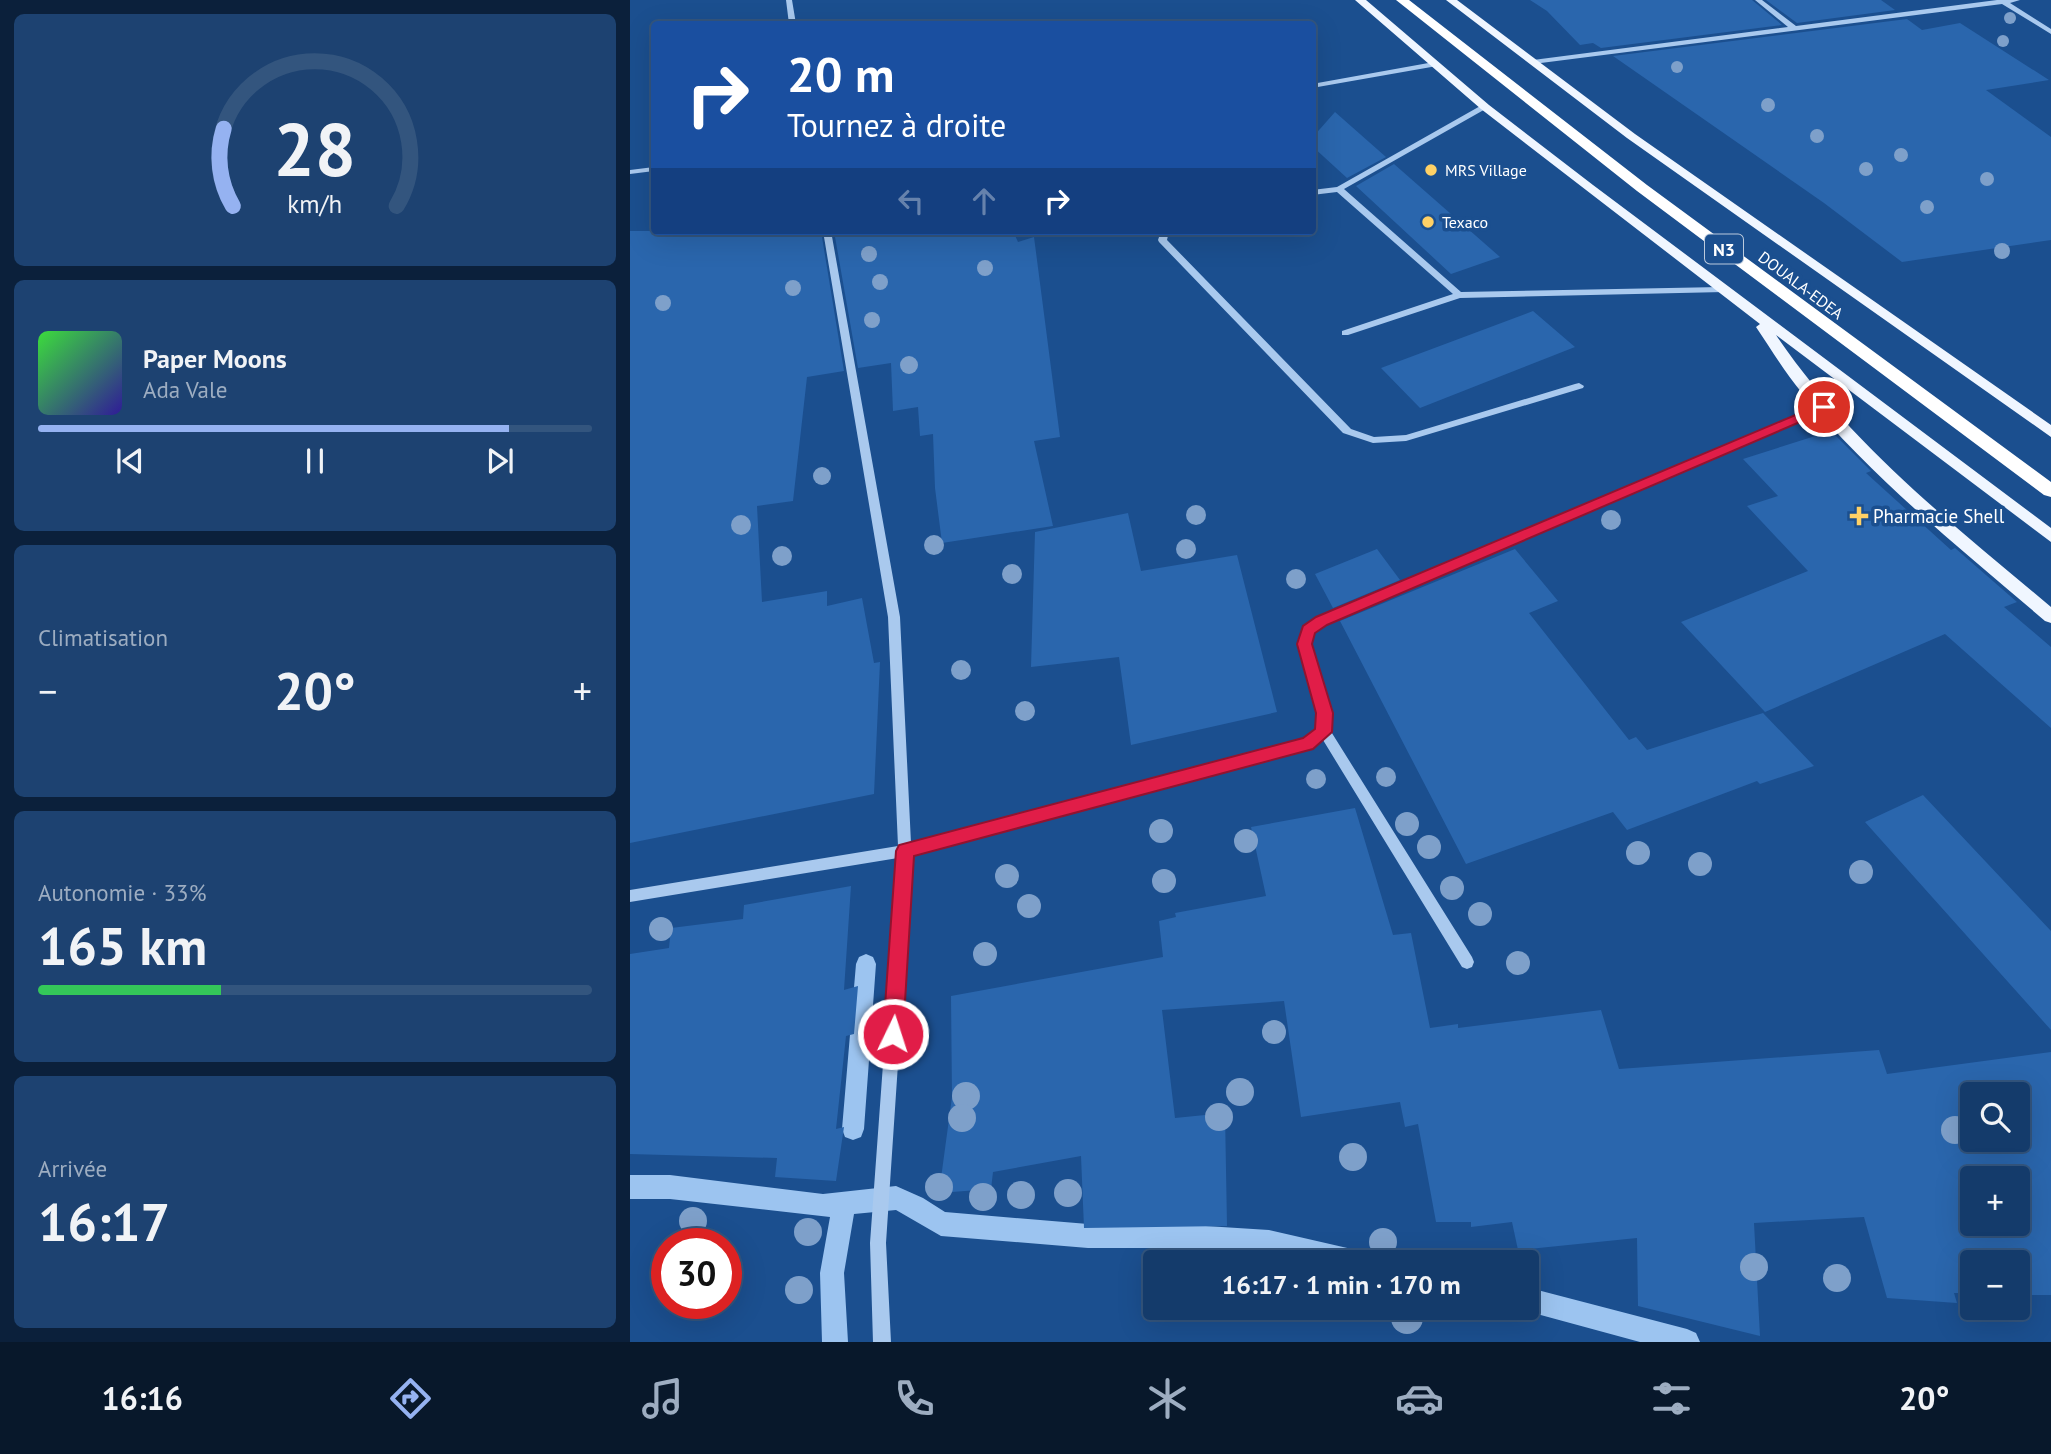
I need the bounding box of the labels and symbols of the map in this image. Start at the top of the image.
place label: MRS Village [1445,160,1527,180]
marker: MRS Village [1423,162,1439,178]
place label: Texaco [1442,212,1488,232]
marker: Texaco [1420,214,1436,230]
road number: N3 [1705,234,1743,264]
street label: DOUALA-EDEA [1755,247,1848,324]
pin [1794,377,1854,437]
place label: Pharmacie Shell [1873,504,2005,528]
marker: Pharmacie Shell [1851,508,1867,524]
position arrow [856,997,930,1071]
speed limit sign: 30 [651,1228,742,1319]

